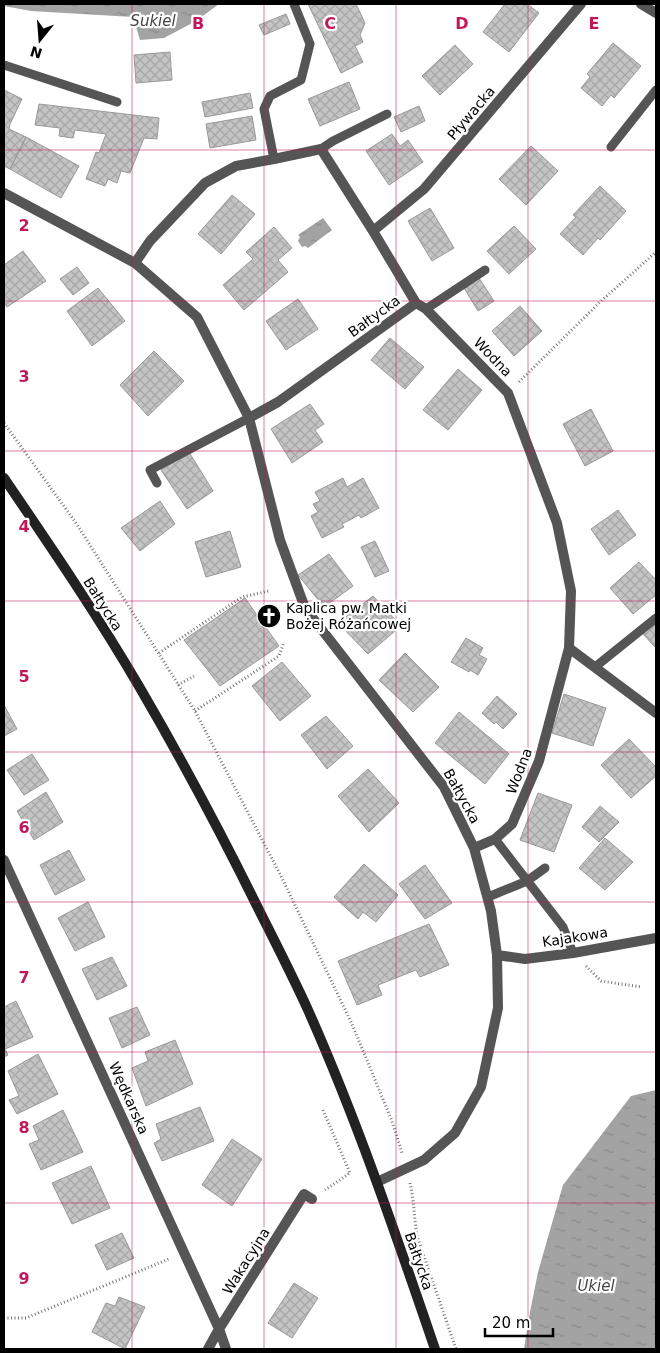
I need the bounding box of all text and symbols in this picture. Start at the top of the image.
water label: Sukiel [130,12,176,30]
text: B [192,14,204,33]
text: C [324,14,336,33]
text: D [455,14,469,33]
text: E [589,14,599,33]
north arrow [15,15,65,65]
text: N [28,43,44,62]
street label: Pływacka [444,83,498,143]
text: 2 [18,216,30,235]
street label: Bałtycka [345,292,403,340]
street label: Wodna [471,334,515,380]
text: 3 [18,367,30,386]
text: 4 [18,517,30,536]
street label: Bałtycka [80,574,126,634]
place label: Kaplica pw. Matki Bożej Różańcowej [286,600,411,632]
church icon: Kaplica pw. Matki Bożej Różańcowej [256,603,282,629]
text: 5 [18,667,30,686]
street label: Wodna [503,746,535,796]
street label: Bałtycka [440,766,484,826]
text: 6 [18,818,30,837]
street label: Kajakowa [541,924,609,950]
text: 7 [18,968,30,987]
street label: Wędkarska [106,1059,152,1137]
text: 8 [18,1118,30,1137]
street label: Wakacyjna [219,1225,273,1297]
street label: Bałtycka [402,1230,436,1292]
text: 9 [18,1269,30,1288]
water label: Ukiel [577,1277,615,1295]
scale bar [485,1306,552,1338]
text: 20 m [492,1314,530,1332]

